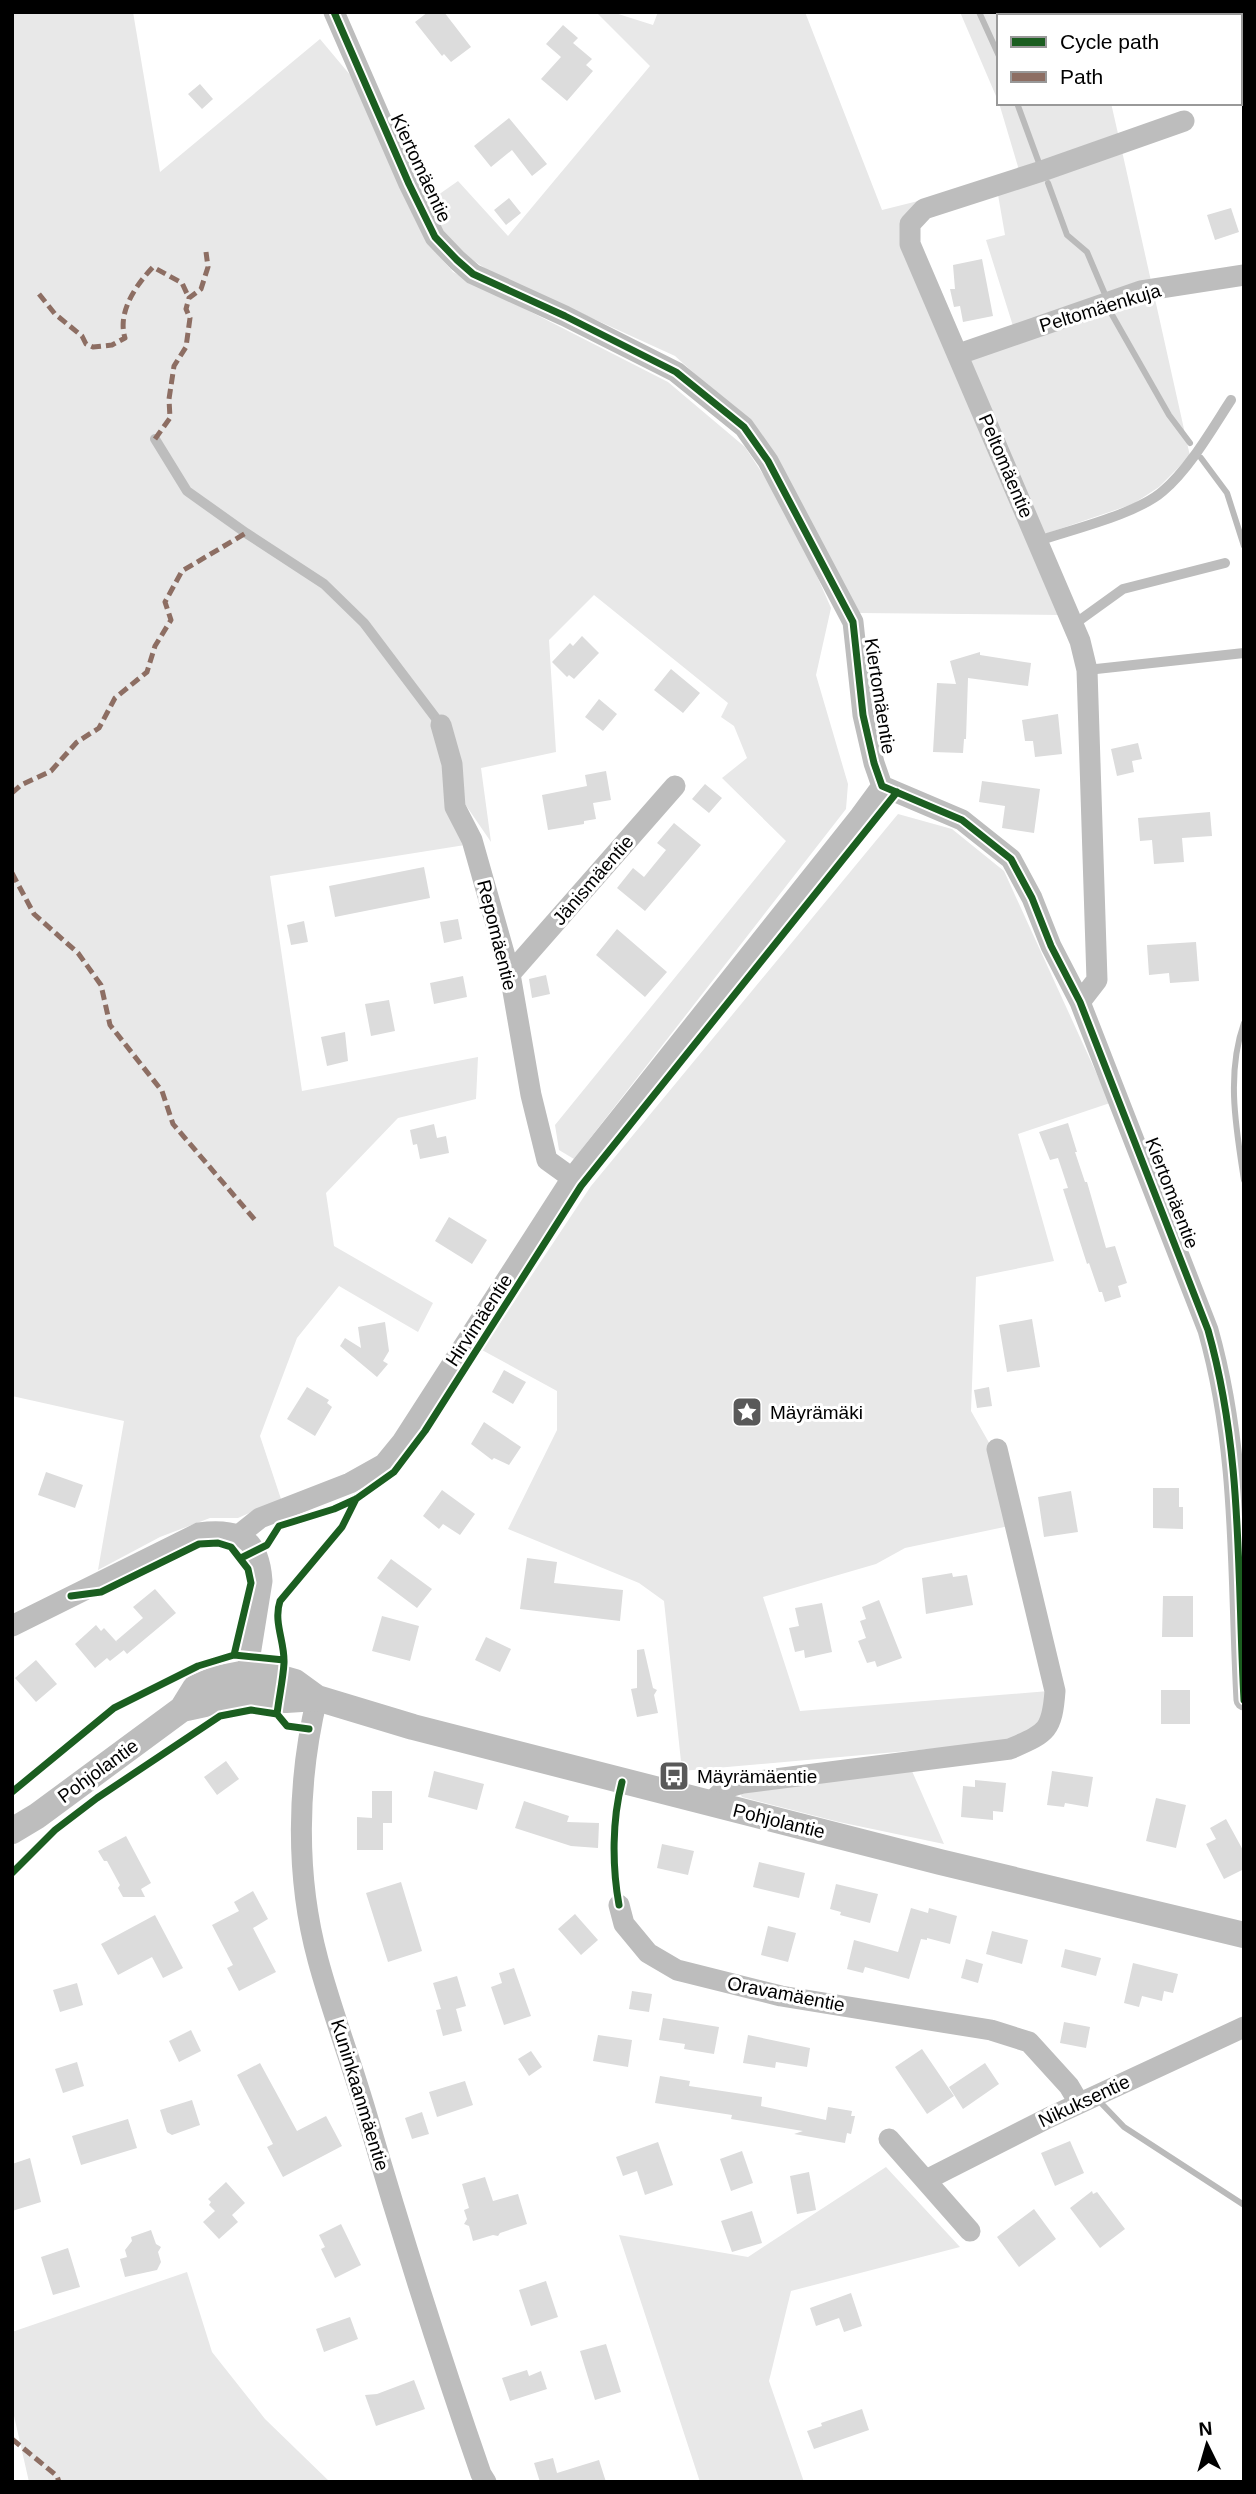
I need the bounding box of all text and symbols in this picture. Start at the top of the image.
legend [997,14,1242,105]
text: Cycle path [1060,30,1159,53]
text: Path [1060,65,1103,88]
street label: Kiertomäentie [387,110,455,226]
street label: Peltomäenkuja [1037,279,1164,336]
street label: Peltomäentie [975,411,1037,521]
street label: Kiertomäentie [860,636,900,756]
street label: Jänismäentie [548,831,638,929]
street label: Repomäentie [473,878,521,992]
street label: Kiertomäentie [1141,1135,1203,1251]
street label: Hirvimäentie [441,1270,517,1370]
place icon: Mäyrämäki [730,1395,764,1429]
place label: Mäyrämäki [770,1402,863,1423]
street label: Pohjolantie [54,1735,142,1807]
bus stop icon: Mäyrämäentie [657,1759,691,1793]
place label: Mäyrämäentie [697,1766,817,1787]
street label: Pohjolantie [731,1799,827,1843]
street label: Oravamäentie [725,1972,847,2016]
street label: Kuninkaanmäentie [327,2017,393,2173]
street label: Nikuksentie [1035,2071,1133,2131]
north arrow [1172,2410,1242,2480]
text: N [1198,2418,1213,2440]

